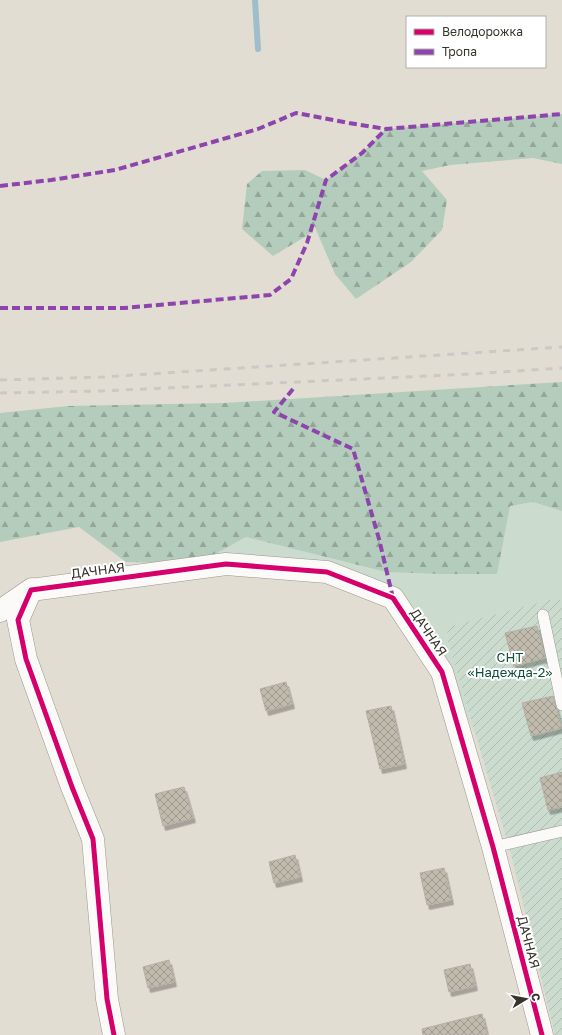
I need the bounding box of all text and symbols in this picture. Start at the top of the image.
legend [406,16,546,68]
text: Велодорожка [442,24,523,39]
text: Тропа [442,44,477,59]
street label: ДАЧНАЯ [70,559,126,581]
street label: ДАЧНАЯ [407,605,451,659]
park label: СНТ «Надежда-2» [467,649,553,680]
street label: ДАЧНАЯ [514,914,544,970]
north arrow [506,979,546,1019]
text: С [529,992,543,1002]

